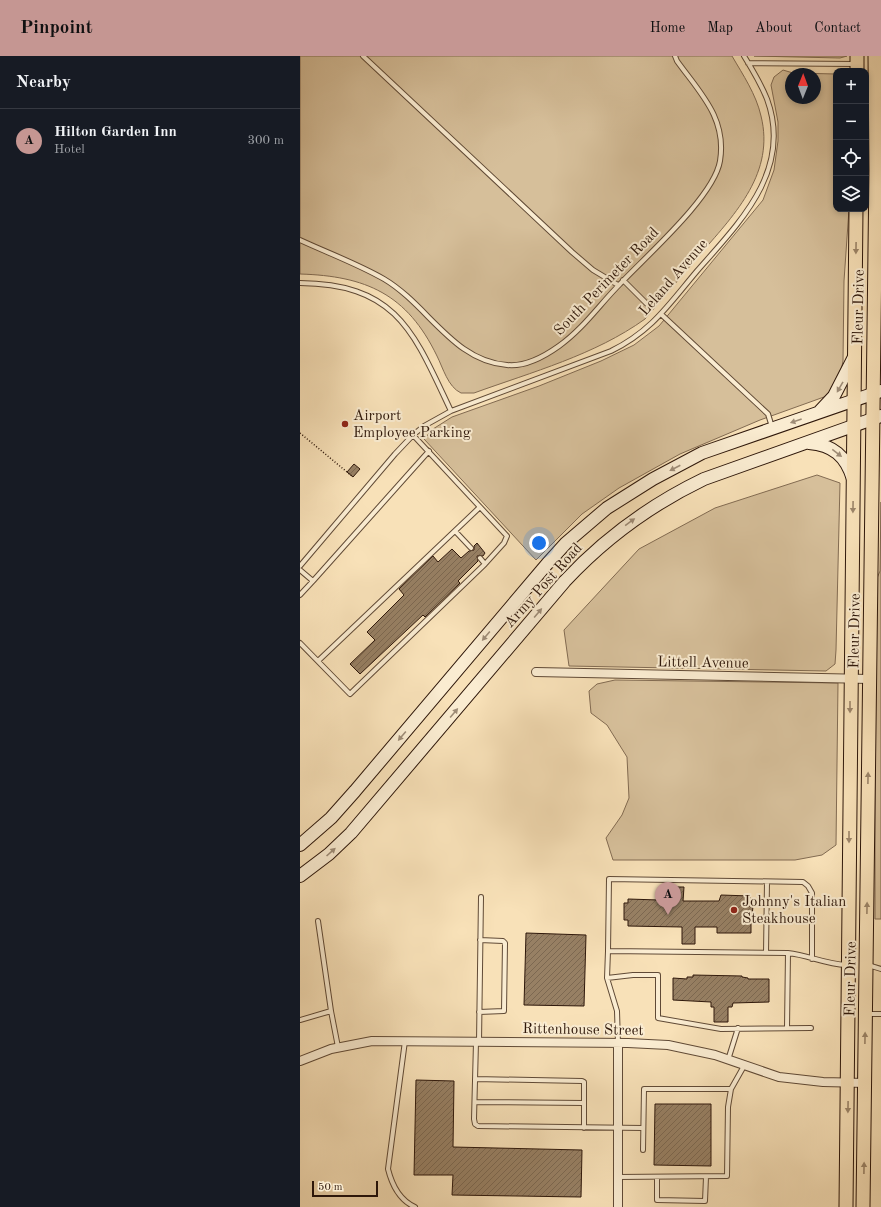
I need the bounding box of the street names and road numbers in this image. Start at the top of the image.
street label: South Perimeter Road [552,225,662,339]
street label: Leland Avenue [637,237,711,319]
street label: Fleur Drive [851,269,868,345]
street label: Army Post Road [502,541,586,631]
street label: Fleur Drive [847,593,864,669]
street label: Littell Avenue [657,655,749,672]
street label: Fleur Drive [843,941,860,1017]
street label: Rittenhouse Street [522,1022,644,1039]

